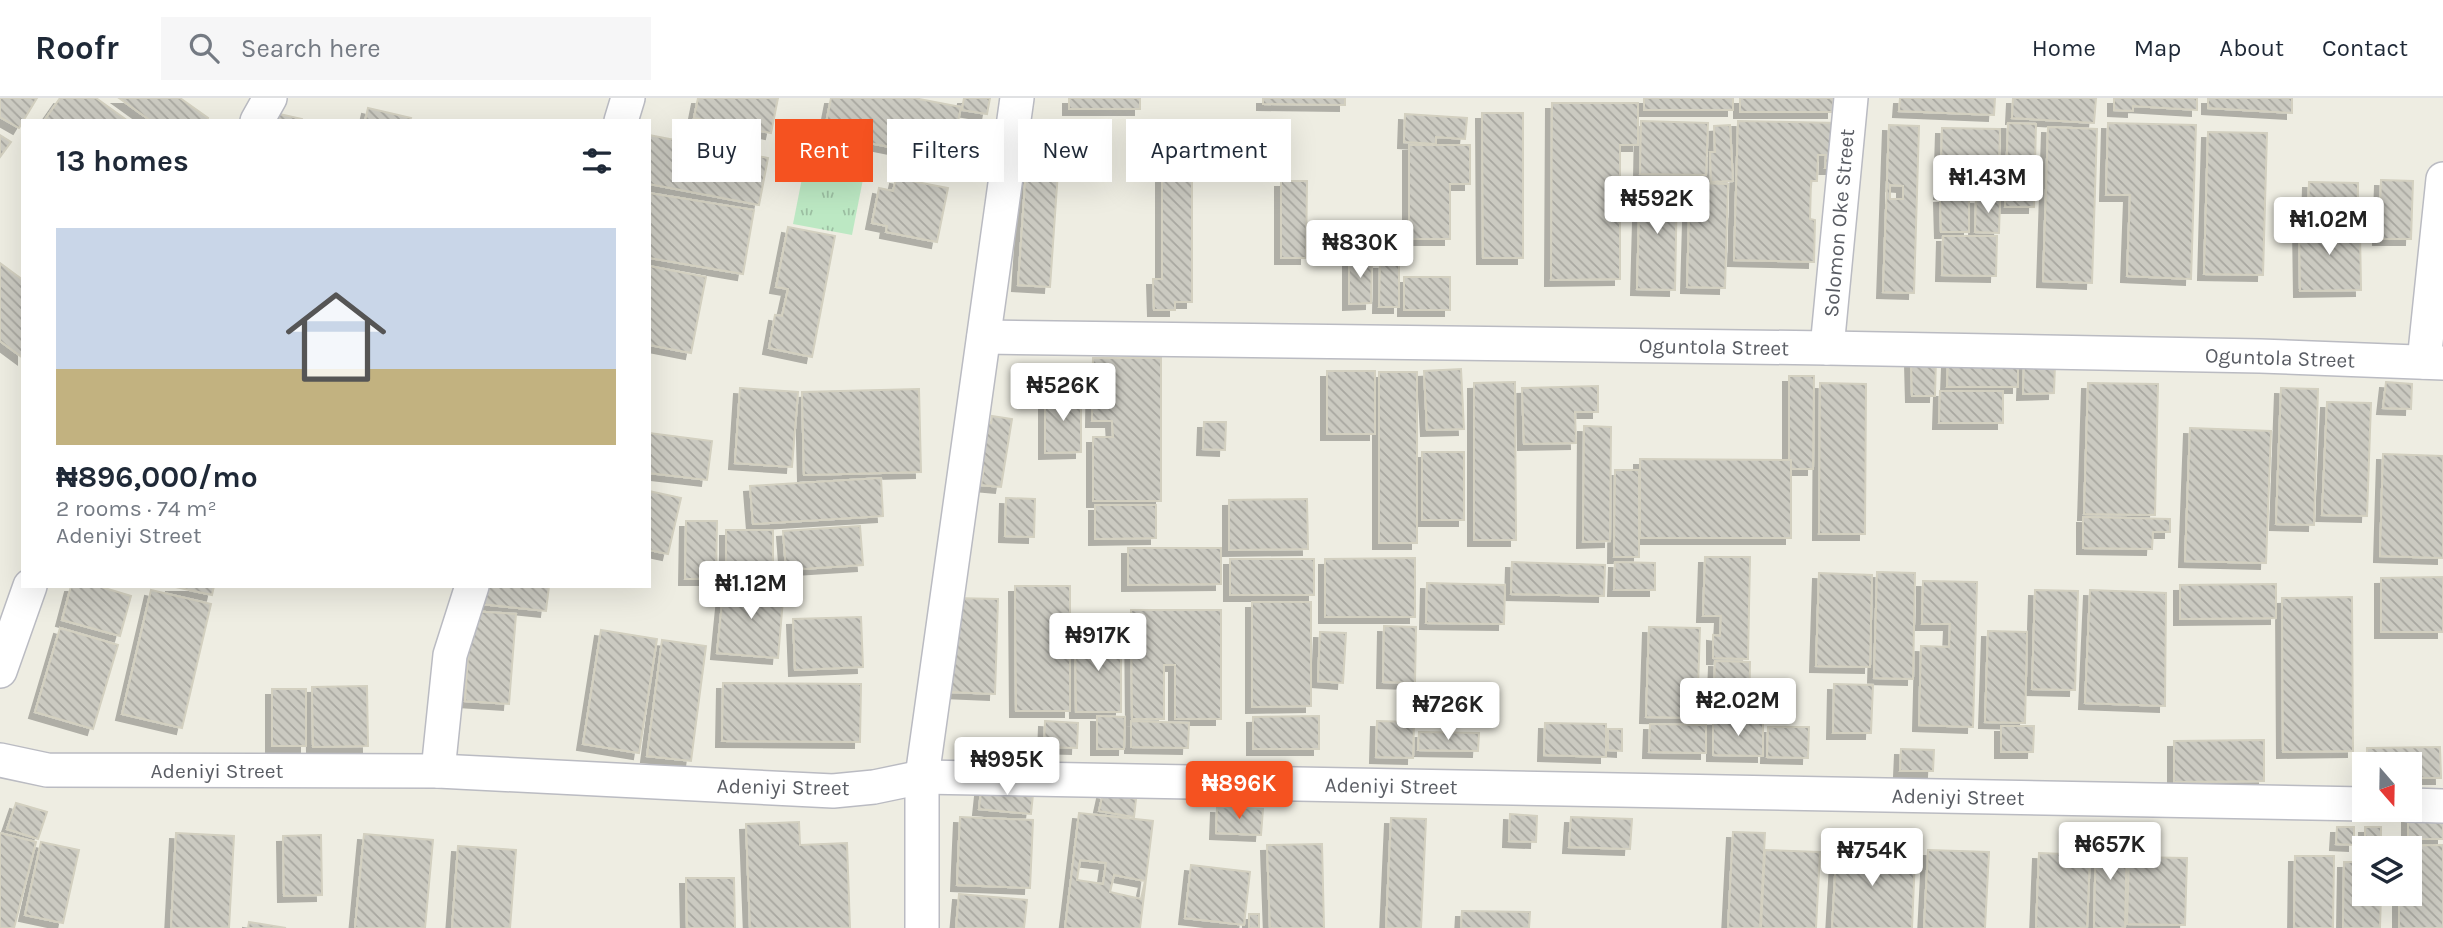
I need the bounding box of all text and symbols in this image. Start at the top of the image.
search box [161,17,651,80]
text: Roofr [35,29,119,67]
icon: search [185,29,223,67]
text: Search here [241,33,381,64]
text: Home [2032,34,2096,62]
text: Map [2134,34,2181,62]
text: About [2219,34,2284,62]
text: Contact [2322,34,2408,62]
chip: Buy [672,119,761,182]
chip: Rent [775,119,873,182]
chip: Filters [887,119,1004,182]
chip: New [1018,119,1112,182]
chip: Apartment [1126,119,1291,182]
street label: Solomon Oke Street [1819,128,1859,318]
icon: filters [578,142,616,180]
text: 13 homes [56,143,189,179]
pin: ₦1.43M [1931,156,2045,215]
text: ₦1.43M [1949,164,2027,191]
pin: ₦592K [1608,176,1706,236]
text: ₦592K [1621,185,1693,212]
pin: ₦1.02M [2272,198,2386,257]
text: ₦1.02M [2290,206,2368,233]
pin: ₦830K [1311,220,1409,280]
text: ₦830K [1322,229,1398,256]
icon: home [273,274,399,400]
street label: Oguntola Street [1639,334,1789,360]
street label: Oguntola Street [2205,343,2356,373]
pin: ₦526K [1014,364,1112,423]
text: ₦526K [1027,372,1099,399]
text: ₦896,000/mo [56,459,258,495]
text: 2 rooms · 74 m² [56,495,217,522]
text: Adeniyi Street [56,522,202,549]
pin: ₦1.12M [694,561,808,621]
text: ₦1.12M [715,570,787,597]
pin: ₦917K [1049,614,1147,673]
text: ₦917K [1065,622,1131,649]
pin: ₦2.02M [1681,678,1795,738]
pin: ₦726K [1399,682,1497,742]
text: ₦2.02M [1696,687,1780,714]
text: ₦726K [1413,691,1483,718]
pin: ₦995K [958,738,1056,797]
text: ₦995K [970,746,1044,773]
north arrow [2352,752,2422,822]
map controls [2352,752,2422,906]
street label: Adeniyi Street [151,759,284,783]
pin: ₦896K [1190,762,1288,821]
text: ₦896K [1202,770,1276,797]
street label: Adeniyi Street [1324,773,1458,799]
street label: Adeniyi Street [716,774,850,800]
street label: Adeniyi Street [1891,784,2025,810]
pin: ₦657K [2061,822,2159,882]
pin: ₦754K [1823,828,1921,888]
text: ₦657K [2075,831,2145,858]
button: layers [2352,836,2422,906]
text: ₦754K [1837,837,1907,864]

